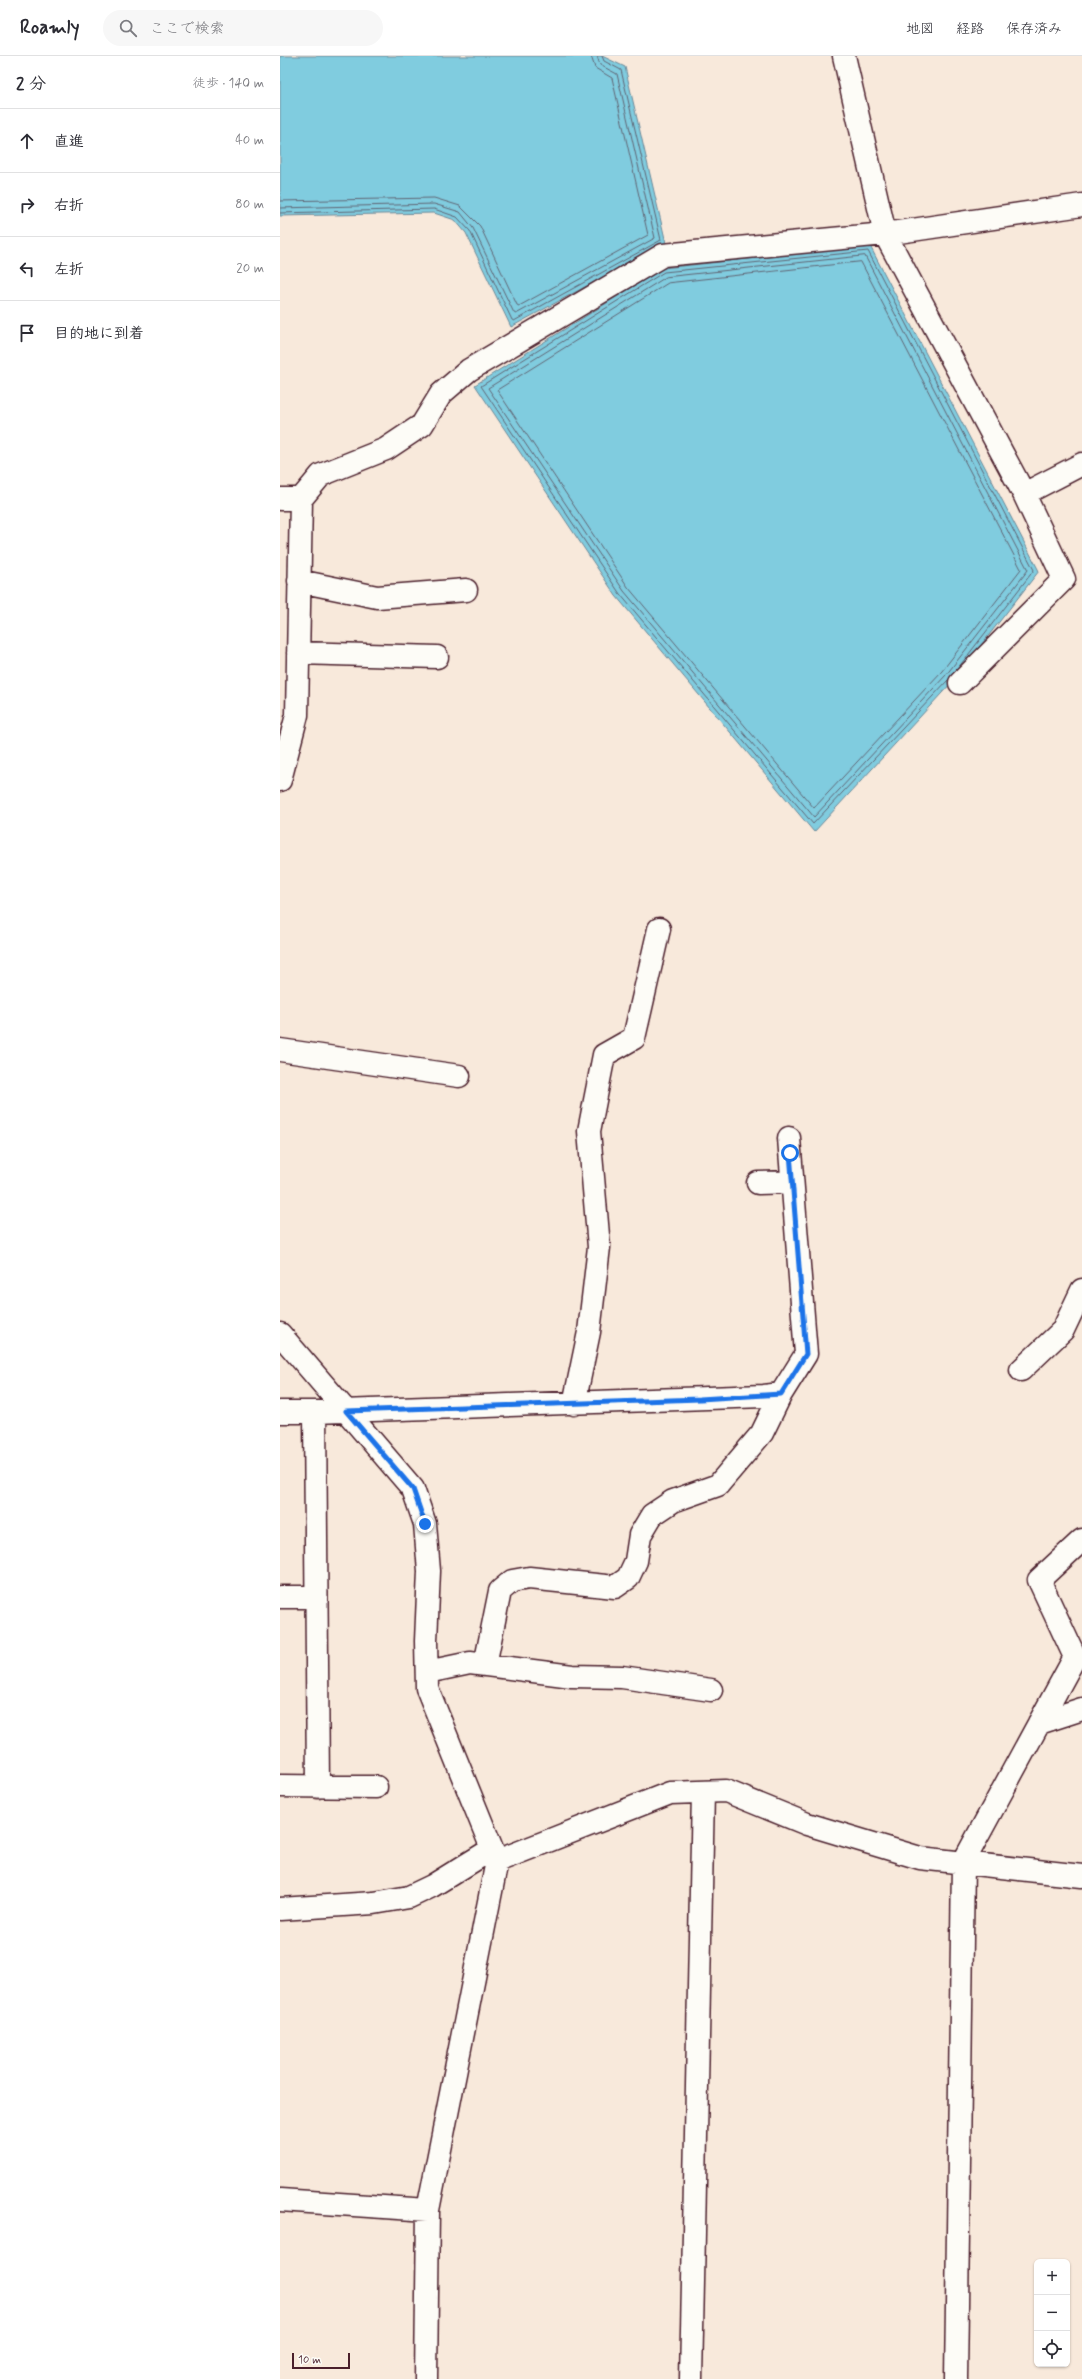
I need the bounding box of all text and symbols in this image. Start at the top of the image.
search box [103,10,383,46]
text: Roamly [20,15,79,40]
icon: search [117,17,139,39]
text: ここで検索 [149,19,224,39]
text: 地図 [906,20,934,38]
text: 経路 [956,20,984,38]
text: 保存済み [1006,20,1062,38]
text: 2 分 [16,73,46,95]
text: 徒歩 · 140 m [193,75,264,92]
icon: ahead [16,130,38,152]
text: 直進 [54,132,84,152]
text: 40 m [235,132,264,149]
icon: right [16,194,38,216]
text: 右折 [54,196,84,216]
text: 80 m [235,196,264,213]
icon: left [16,258,38,280]
text: 左折 [54,260,84,280]
text: 20 m [236,260,264,277]
icon: arrive [16,322,38,344]
text: 目的地に到着 [54,324,144,344]
route start [781,1144,799,1162]
route end [416,1515,434,1533]
map controls [1034,2259,1070,2367]
button: + [1034,2259,1070,2295]
button: − [1034,2295,1070,2331]
button: locate [1034,2331,1070,2367]
scale bar [292,2351,350,2370]
text: 10 m [298,2353,321,2367]

